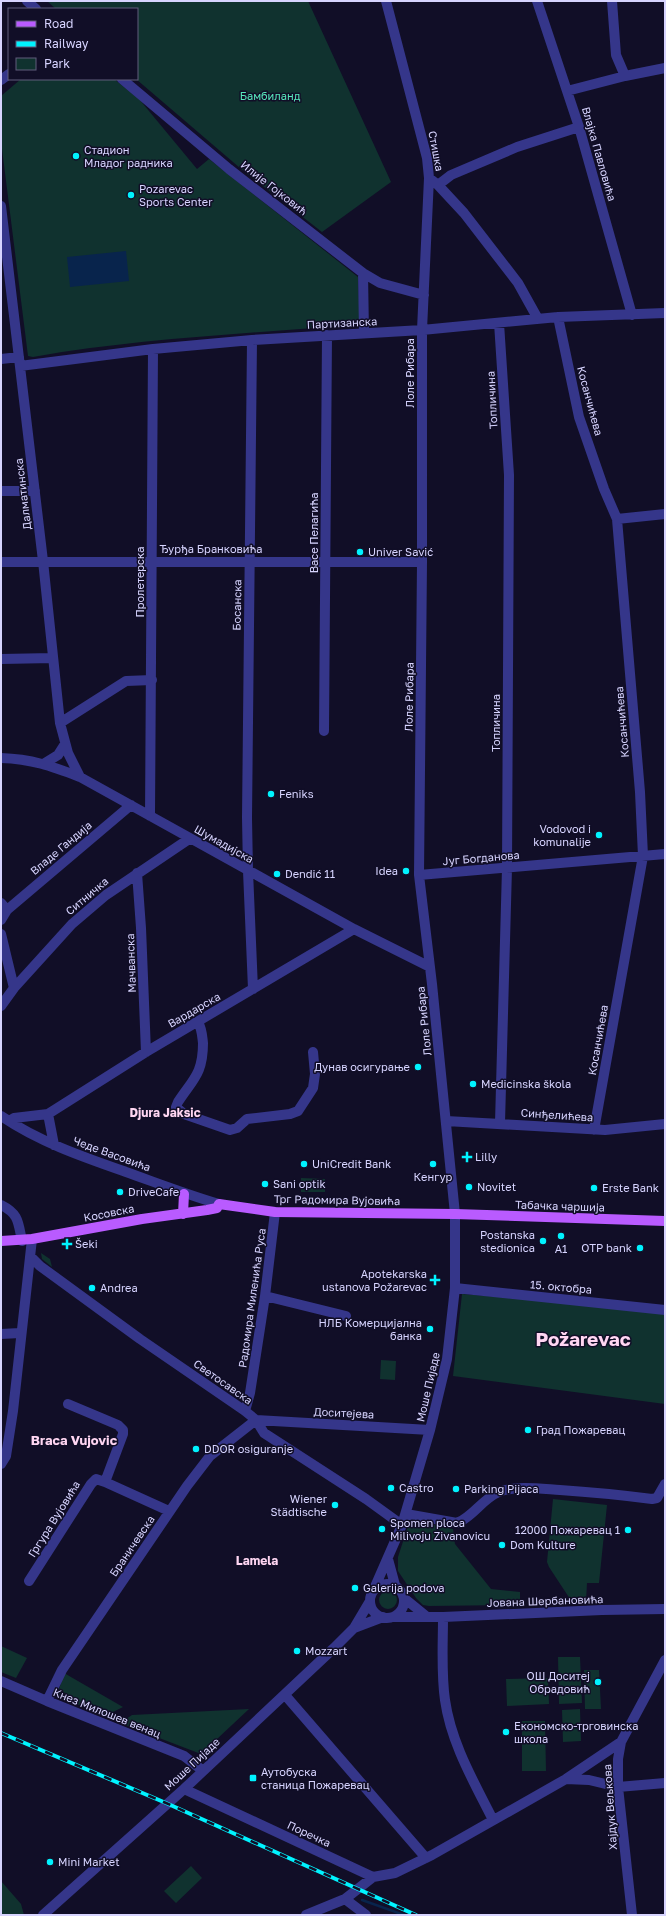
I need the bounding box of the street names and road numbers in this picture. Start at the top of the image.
street label: Влајка Павловића [580,105,619,203]
street label: Стишка [426,130,447,172]
street label: Илије Гојковић [239,158,310,218]
street label: Партизанска [307,314,377,331]
street label: Лоле Рибара [403,338,416,408]
street label: Косанчићева [575,365,606,437]
street label: Топличина [483,371,500,429]
street label: Далматинска [12,458,33,531]
street label: Васе Пелагића [307,493,320,573]
street label: Ђурђа Бранковића [160,542,262,555]
street label: Пролетерска [133,546,146,618]
street label: Босанска [230,579,243,631]
street label: Лоле Рибара [401,662,416,732]
street label: Косанчићева [612,686,631,758]
street label: Топличина [489,694,502,752]
street label: Владе Гандија [27,818,94,877]
street label: Шумадијска [192,822,256,865]
street label: Југ Богданова [442,848,520,867]
street label: Ситничка [63,874,111,917]
street label: Мачванска [123,933,138,993]
street label: Лоле Рибара [413,986,434,1056]
street label: Вардарска [165,989,222,1030]
street label: Косанчићева [585,1004,610,1076]
street label: Синђелићева [520,1105,594,1124]
street label: Чеде Васовића [72,1133,153,1174]
street label: Трг Радомира Вујовића [274,1192,400,1207]
street label: Табачка чаршија [515,1197,605,1214]
street label: Косовска [82,1201,135,1224]
street label: Радомира Миленића Руса [235,1227,268,1369]
street label: 15. октобра [530,1277,593,1296]
street label: Моше Пијаде [413,1351,442,1423]
street label: Светосавска [191,1357,255,1407]
street label: Доситејева [313,1404,375,1421]
street label: Гргура Вујовића [25,1478,82,1559]
street label: Браничевска [106,1513,157,1579]
street label: Јована Шербановића [486,1592,604,1609]
street label: Кнез Милошев венац [51,1685,163,1740]
street label: Моше Пијаде [161,1735,222,1793]
street label: Хајдук Вељкова [600,1764,619,1850]
street label: Поречка [285,1818,333,1849]

